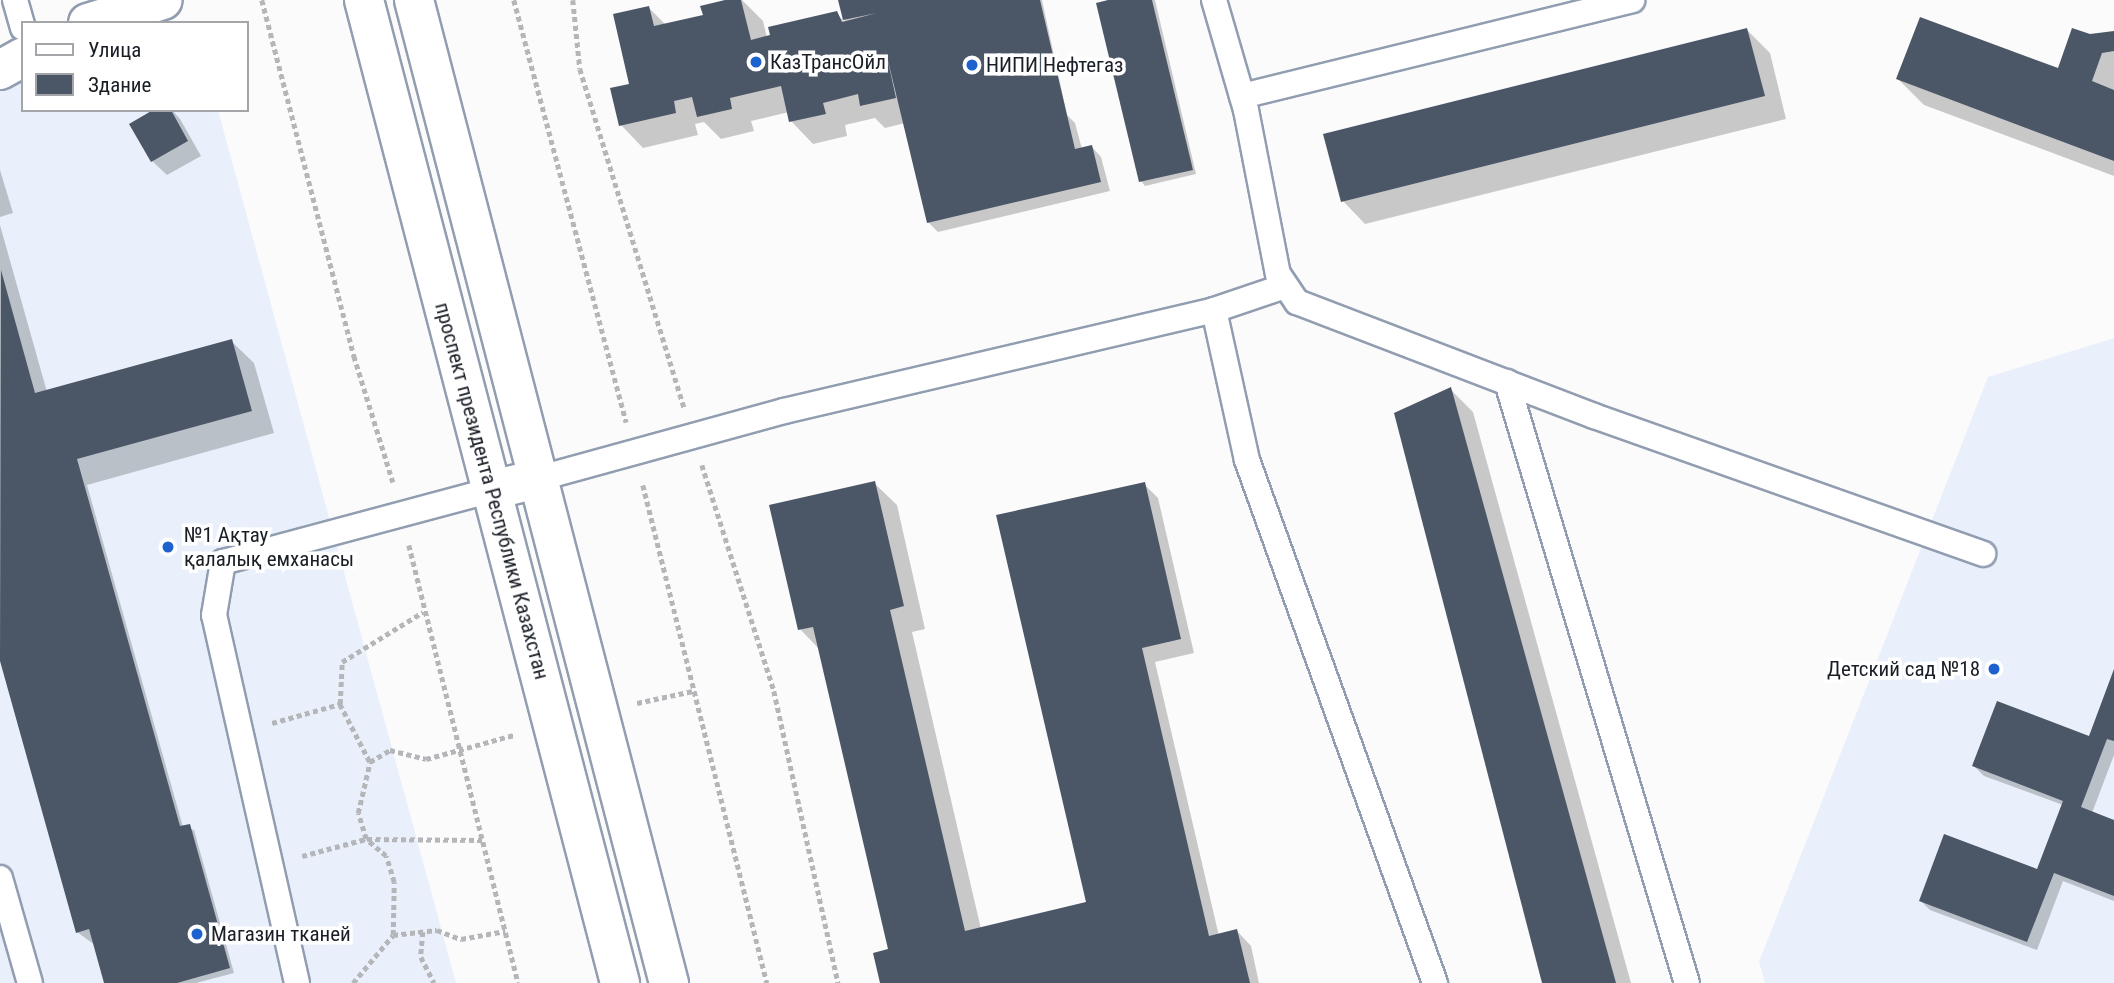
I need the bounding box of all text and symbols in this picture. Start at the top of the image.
legend [21,21,248,112]
text: Улица [88,38,141,62]
place label: КазТрансОйл [770,49,886,75]
place label: НИПИ Нефтегаз [986,52,1123,78]
marker: КазТрансОйл [748,54,764,70]
marker: НИПИ Нефтегаз [964,57,980,73]
text: Здание [88,73,151,97]
street label: проспект президента Республики Казахстан [429,300,555,682]
place label: №1 Ақтау қалалық емханасы [184,522,354,572]
marker: №1 Ақтау қалалық емханасы [158,537,178,557]
place label: Детский сад №18 [1827,656,1980,682]
marker: Детский сад №18 [1986,661,2002,677]
place label: Магазин тканей [211,921,351,947]
marker: Магазин тканей [189,926,205,942]

